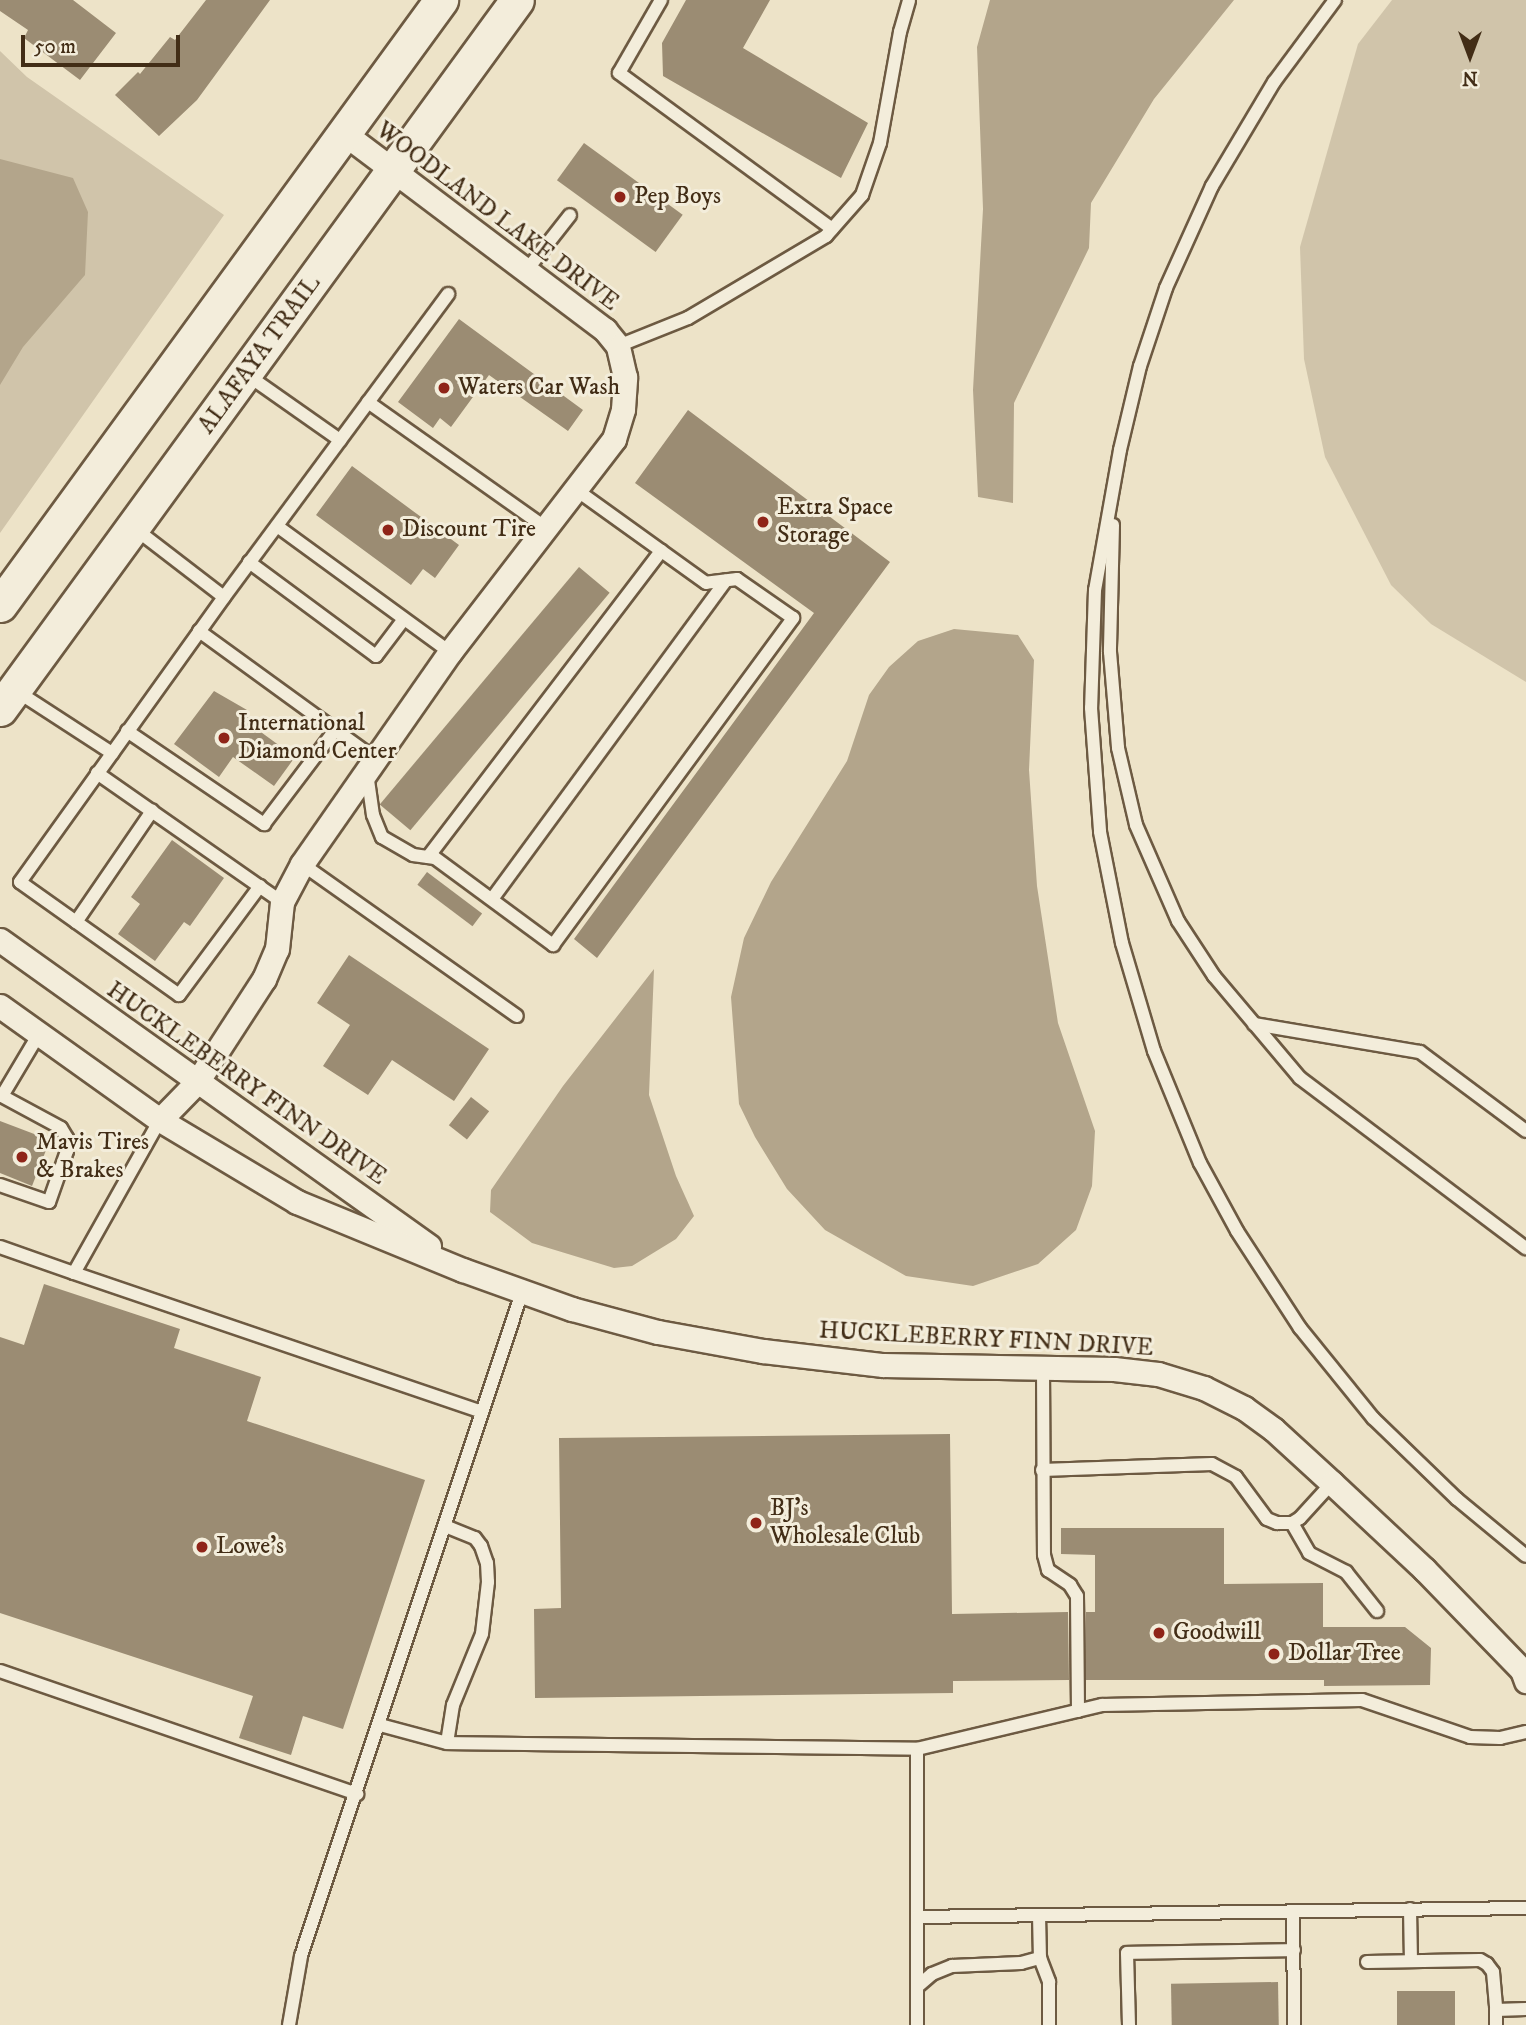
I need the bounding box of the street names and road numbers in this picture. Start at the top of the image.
street label: WOODLAND LAKE DRIVE [370,116,624,318]
street label: ALAFAYA TRAIL [193,270,327,440]
street label: HUCKLEBERRY FINN DRIVE [101,976,391,1192]
street label: HUCKLEBERRY FINN DRIVE [818,1317,1154,1363]

